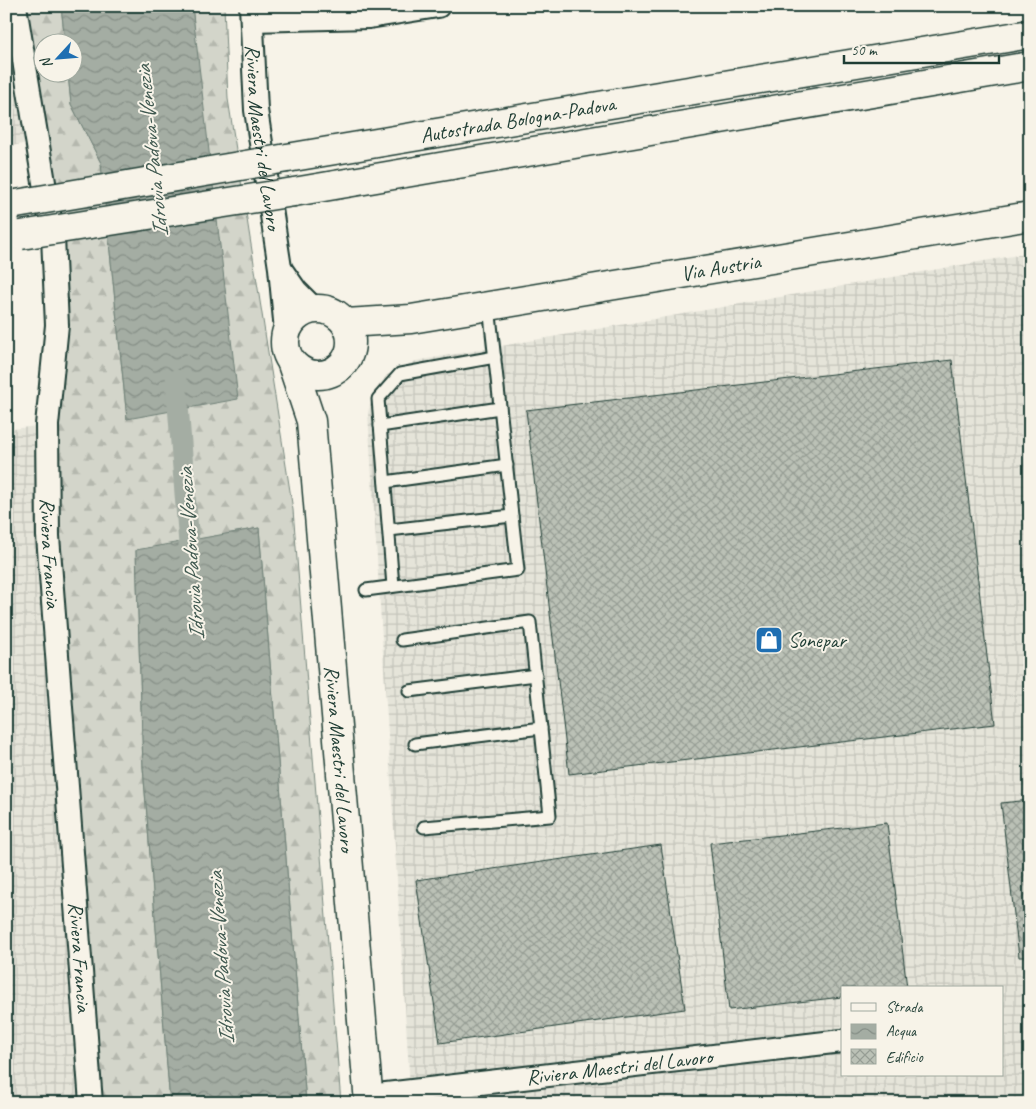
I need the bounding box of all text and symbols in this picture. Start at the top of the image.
north arrow [32,32,82,82]
scale bar [844,32,998,64]
text: 50 m [851,41,878,60]
street label: Riviera Maestri del Lavoro [240,44,287,234]
text: N [36,54,56,71]
water label: Idrovia Padova-Venezia [129,61,175,238]
street label: Autostrada Bologna-Padova [419,90,619,149]
street label: Via Austria [679,248,764,287]
water label: Idrovia Padova-Venezia [171,465,211,641]
street label: Riviera Francia [35,498,67,611]
shop icon: Sonepar [754,625,784,655]
place label: Sonepar [788,627,847,653]
street label: Riviera Maestri del Lavoro [319,665,361,855]
water label: Idrovia Padova-Venezia [201,869,241,1045]
street label: Riviera Francia [63,901,97,1015]
legend [841,986,1004,1076]
text: Strada [886,998,923,1017]
text: Acqua [886,1022,917,1041]
street label: Riviera Maestri del Lavoro [525,1043,716,1091]
text: Edificio [886,1048,924,1067]

